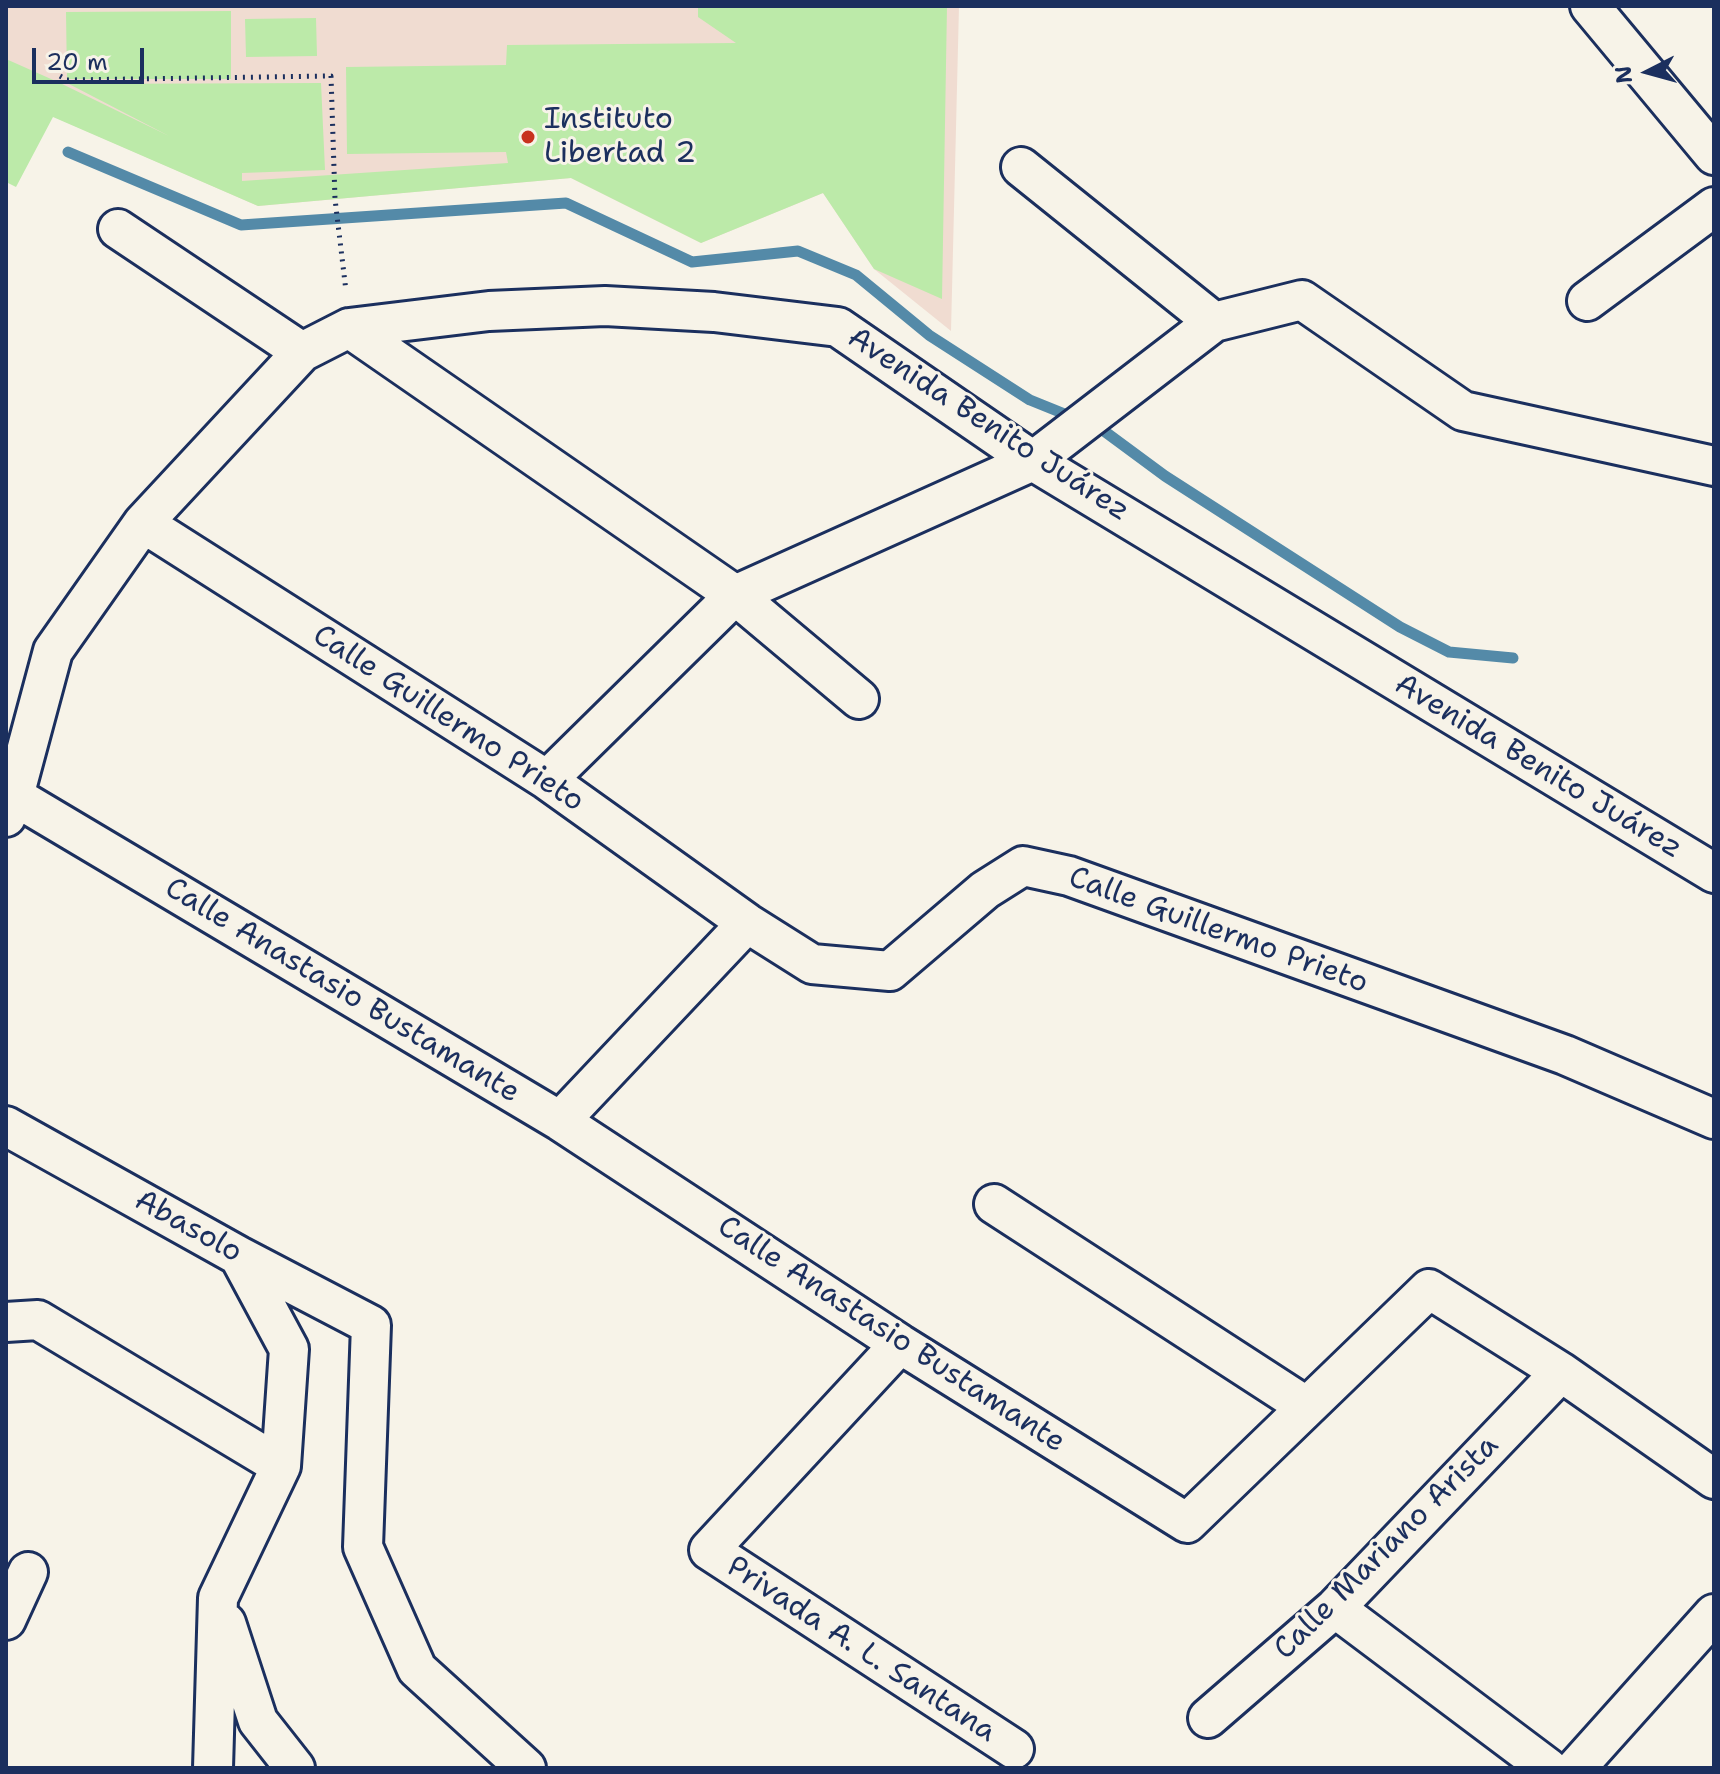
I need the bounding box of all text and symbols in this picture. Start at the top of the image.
scale bar [36,32,148,82]
north arrow [1608,32,1688,112]
text: 20 m [46,46,108,78]
text: N [1608,64,1639,85]
place label: Instituto Libertad 2 [544,102,696,172]
marker: Instituto Libertad 2 [519,128,537,146]
street label: Avenida Benito Juárez [840,320,1136,530]
street label: Calle Guillermo Prieto [306,618,590,820]
street label: Avenida Benito Juárez [1388,667,1688,867]
street label: Calle Guillermo Prieto [1063,860,1373,1002]
street label: Calle Anastasio Bustamante [158,871,526,1111]
street label: Abasolo [128,1183,248,1271]
street label: Calle Anastasio Bustamante [710,1209,1072,1461]
street label: Calle Mariano Arista [1267,1428,1507,1668]
street label: Privada A. L. Santana [719,1549,1003,1751]

